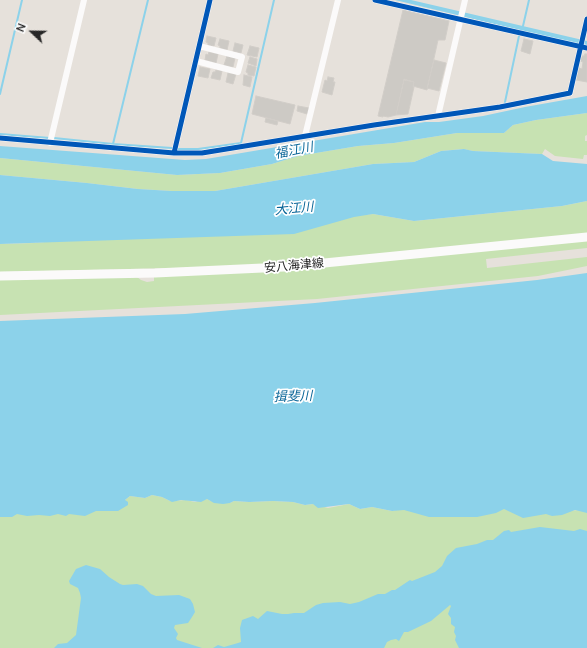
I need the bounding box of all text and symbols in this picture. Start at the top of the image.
north arrow [12,12,52,52]
text: N [12,21,29,34]
water label: 福江川 [273,140,315,162]
water label: 大江川 [274,200,314,218]
street label: 安八海津線 [263,256,325,276]
water label: 揖斐川 [273,389,313,405]

